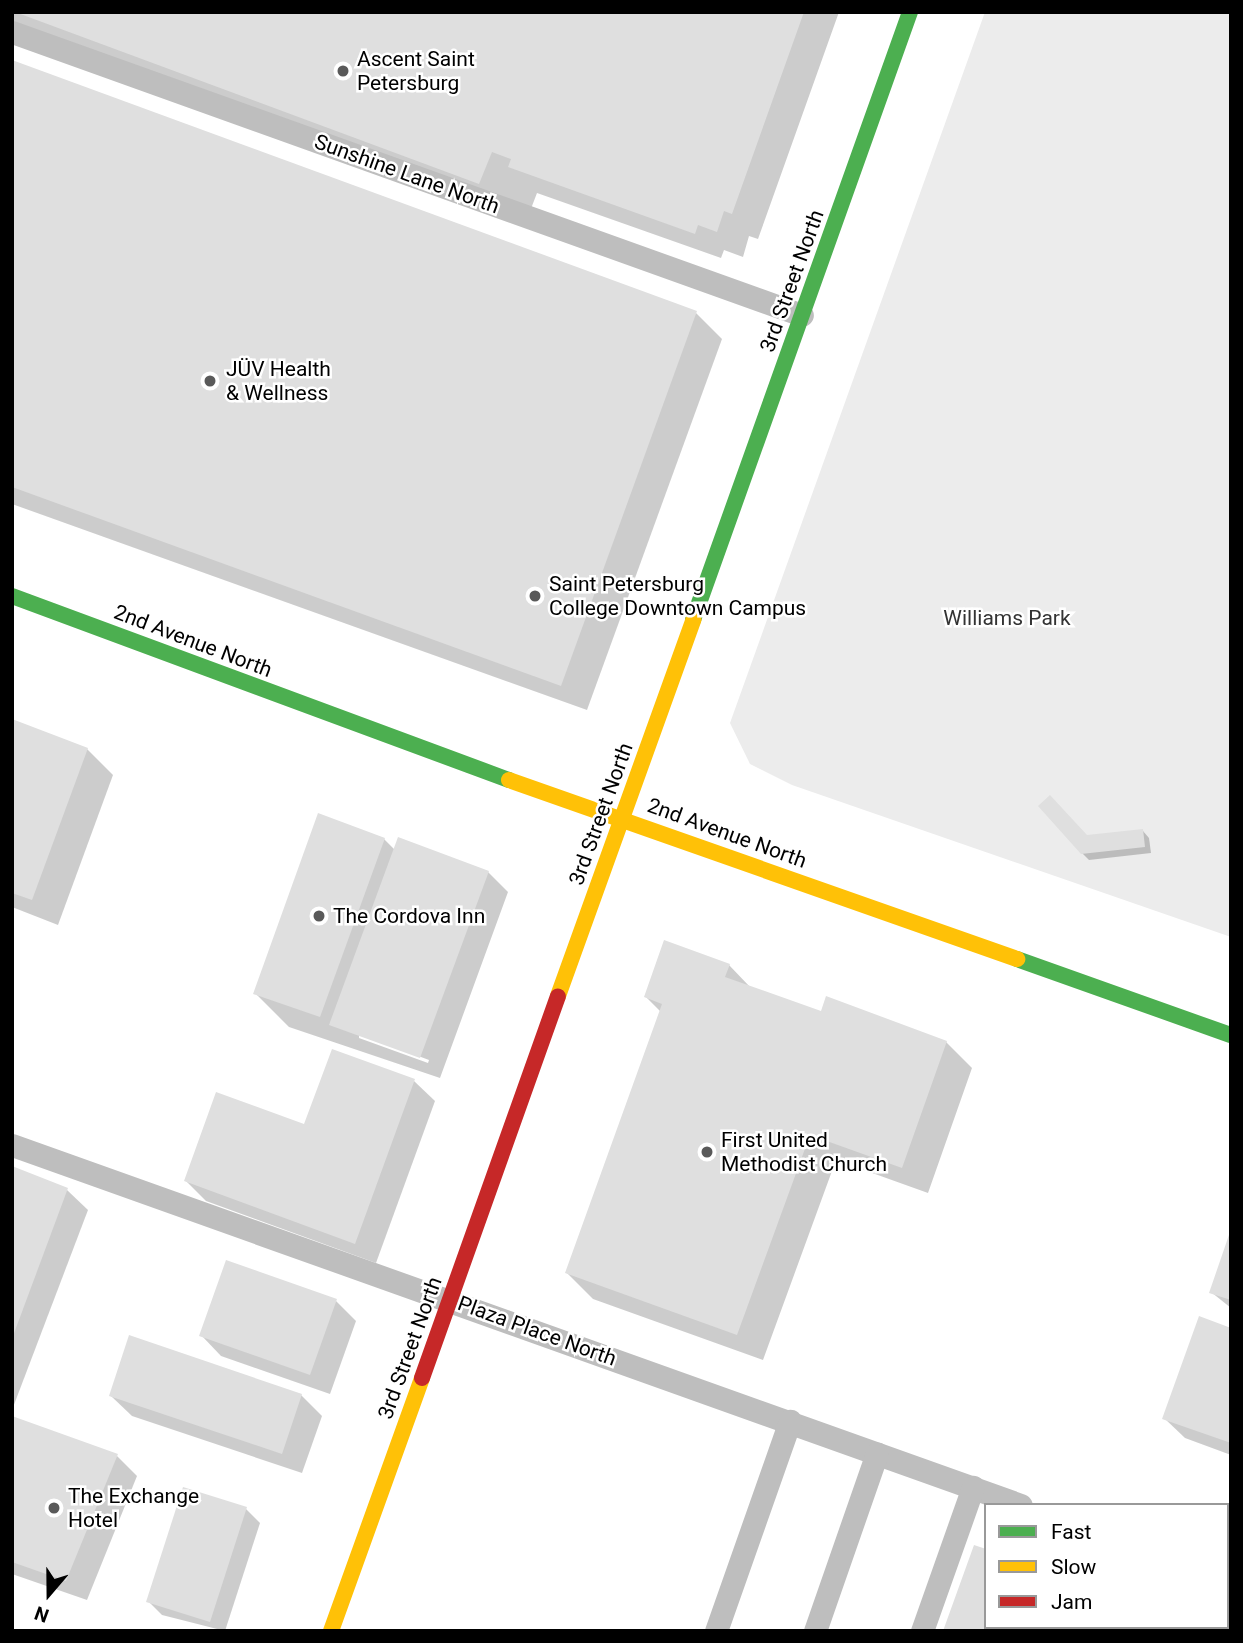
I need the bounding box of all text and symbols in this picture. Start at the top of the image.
place label: Ascent Saint Petersburg [357,46,475,96]
marker: Ascent Saint Petersburg [335,63,351,79]
street label: Sunshine Lane North [311,129,503,219]
street label: 3rd Street North [755,206,829,356]
place label: JÜV Health & Wellness [226,356,331,406]
marker: JÜV Health & Wellness [200,371,220,391]
place label: Saint Petersburg College Downtown Campus [549,571,806,621]
marker: Saint Petersburg College Downtown Campus [527,588,543,604]
street label: 2nd Avenue North [110,599,276,683]
park label: Williams Park [943,605,1071,631]
street label: 3rd Street North [564,739,638,889]
street label: 2nd Avenue North [644,793,810,873]
place label: The Cordova Inn [333,903,485,929]
marker: The Cordova Inn [311,908,327,924]
place label: First United Methodist Church [721,1127,887,1177]
marker: First United Methodist Church [699,1144,715,1160]
street label: 3rd Street North [373,1273,447,1423]
street label: Plaza Place North [454,1291,620,1371]
place label: The Exchange Hotel [68,1483,199,1533]
marker: The Exchange Hotel [46,1500,62,1516]
legend [984,1503,1229,1629]
text: Fast [1051,1520,1091,1544]
text: Slow [1051,1555,1096,1579]
north arrow [14,1559,84,1629]
text: Jam [1051,1590,1092,1614]
text: N [31,1601,52,1627]

